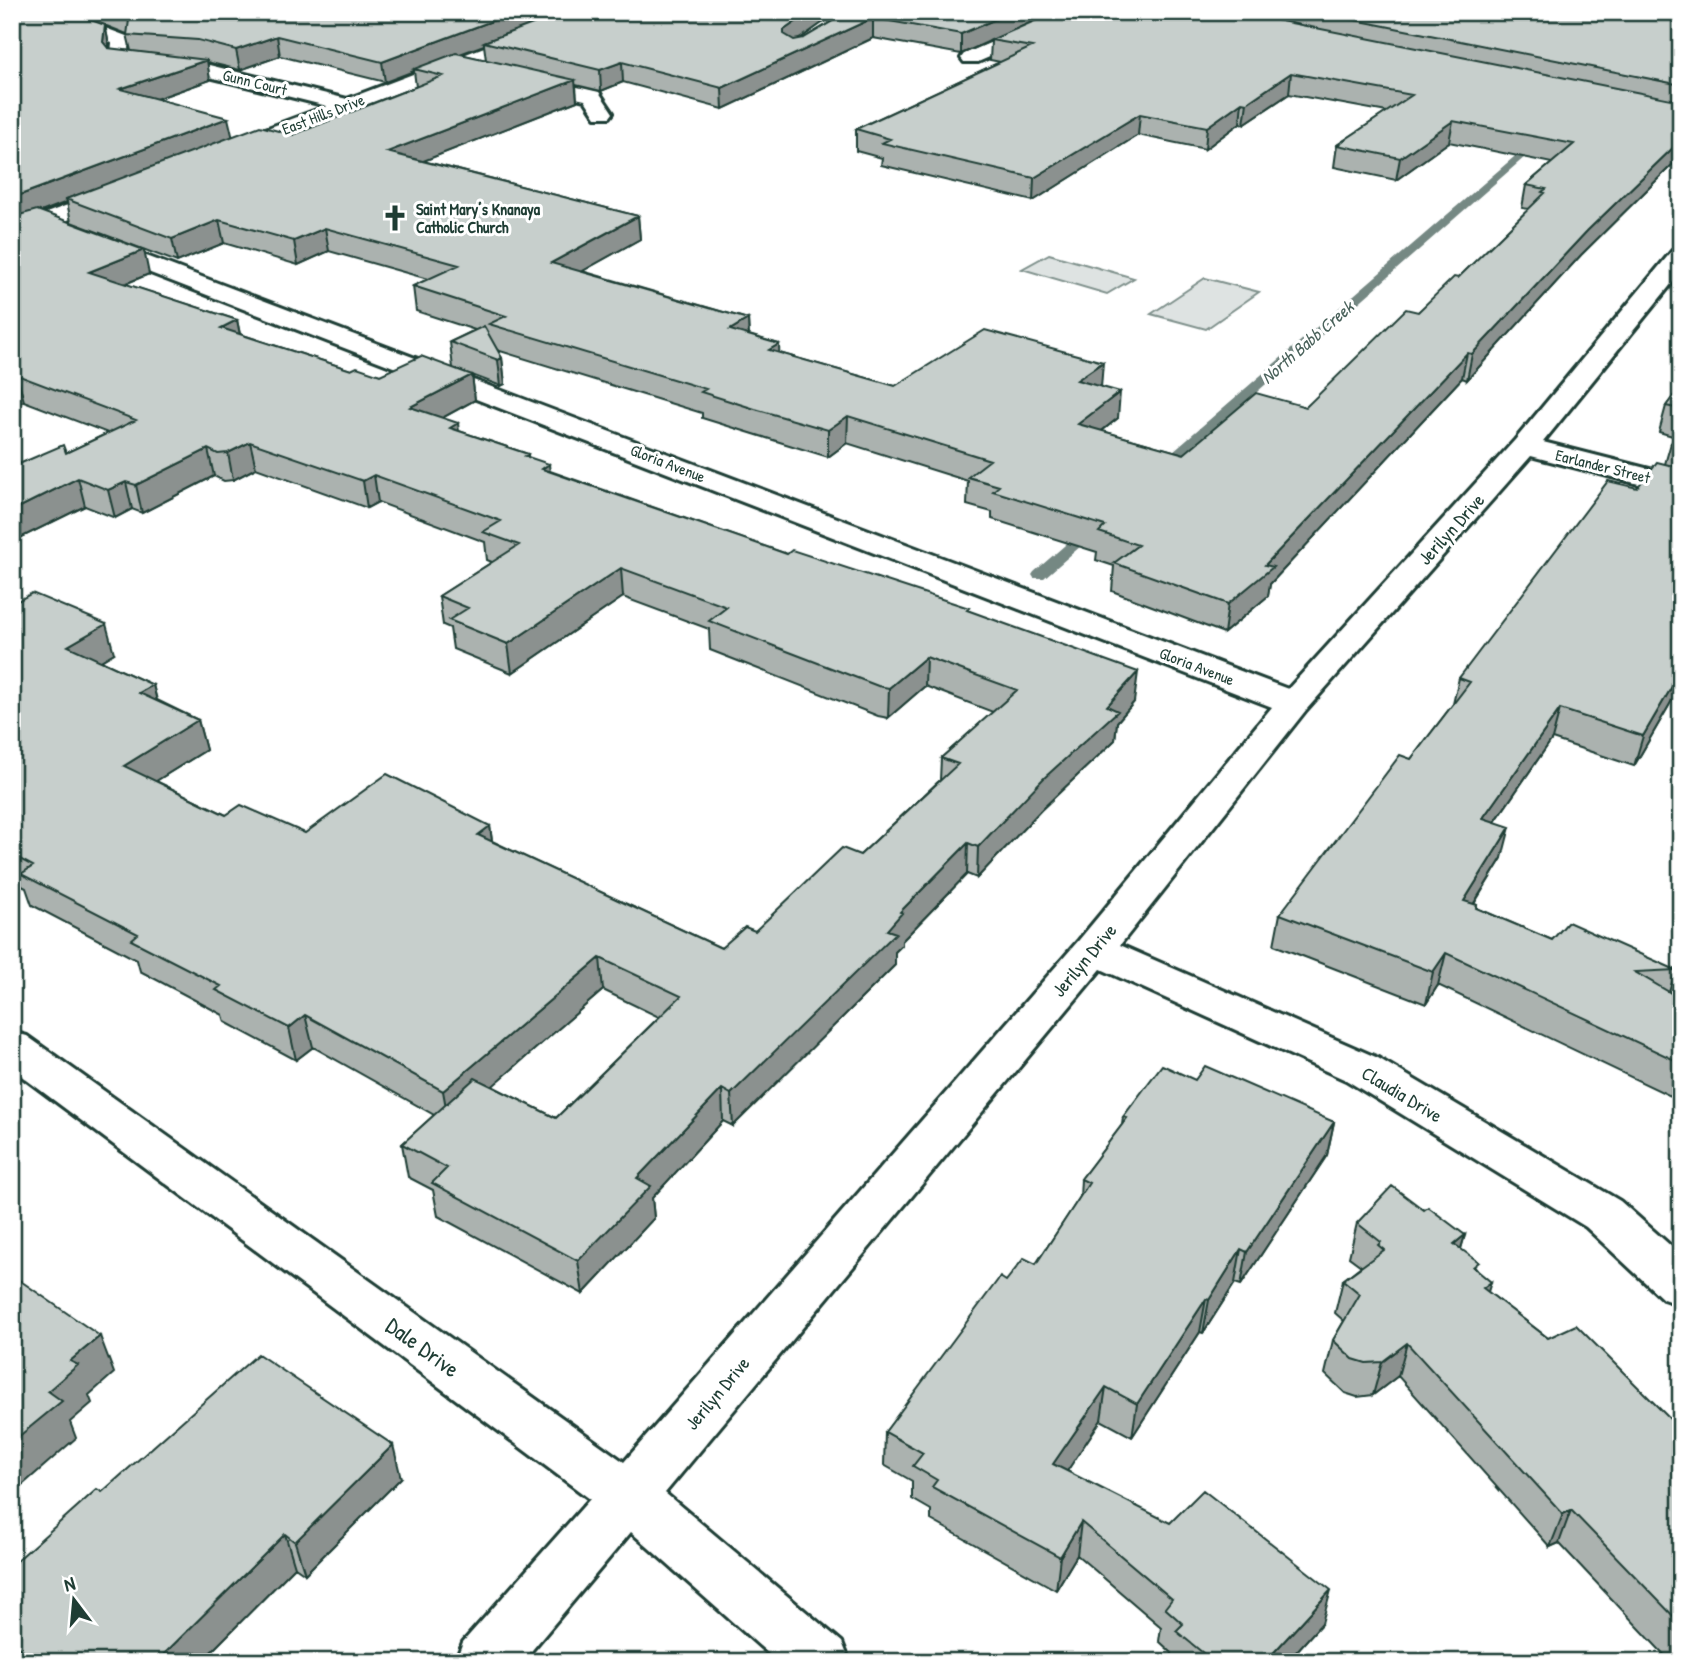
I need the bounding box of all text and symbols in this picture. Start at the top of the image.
street label: Gunn Court [221,63,290,101]
street label: East Hills Drive [279,88,368,140]
place label: Saint Mary’s Knanaya Catholic Church [416,198,541,238]
church icon: Saint Mary’s Knanaya Catholic Church [380,203,410,233]
water label: North Babb Creek [1255,294,1360,389]
street label: Gloria Avenue [627,439,709,488]
street label: Earlander Street [1553,444,1653,489]
street label: Jerilyn Drive [1412,487,1490,570]
street label: Gloria Avenue [1156,642,1238,691]
street label: Jerilyn Drive [1046,918,1123,1002]
street label: Claudia Drive [1357,1060,1448,1128]
street label: Dale Drive [380,1310,466,1384]
street label: Jerilyn Drive [679,1351,756,1435]
north arrow [38,1566,108,1636]
text: N [61,1570,78,1598]

